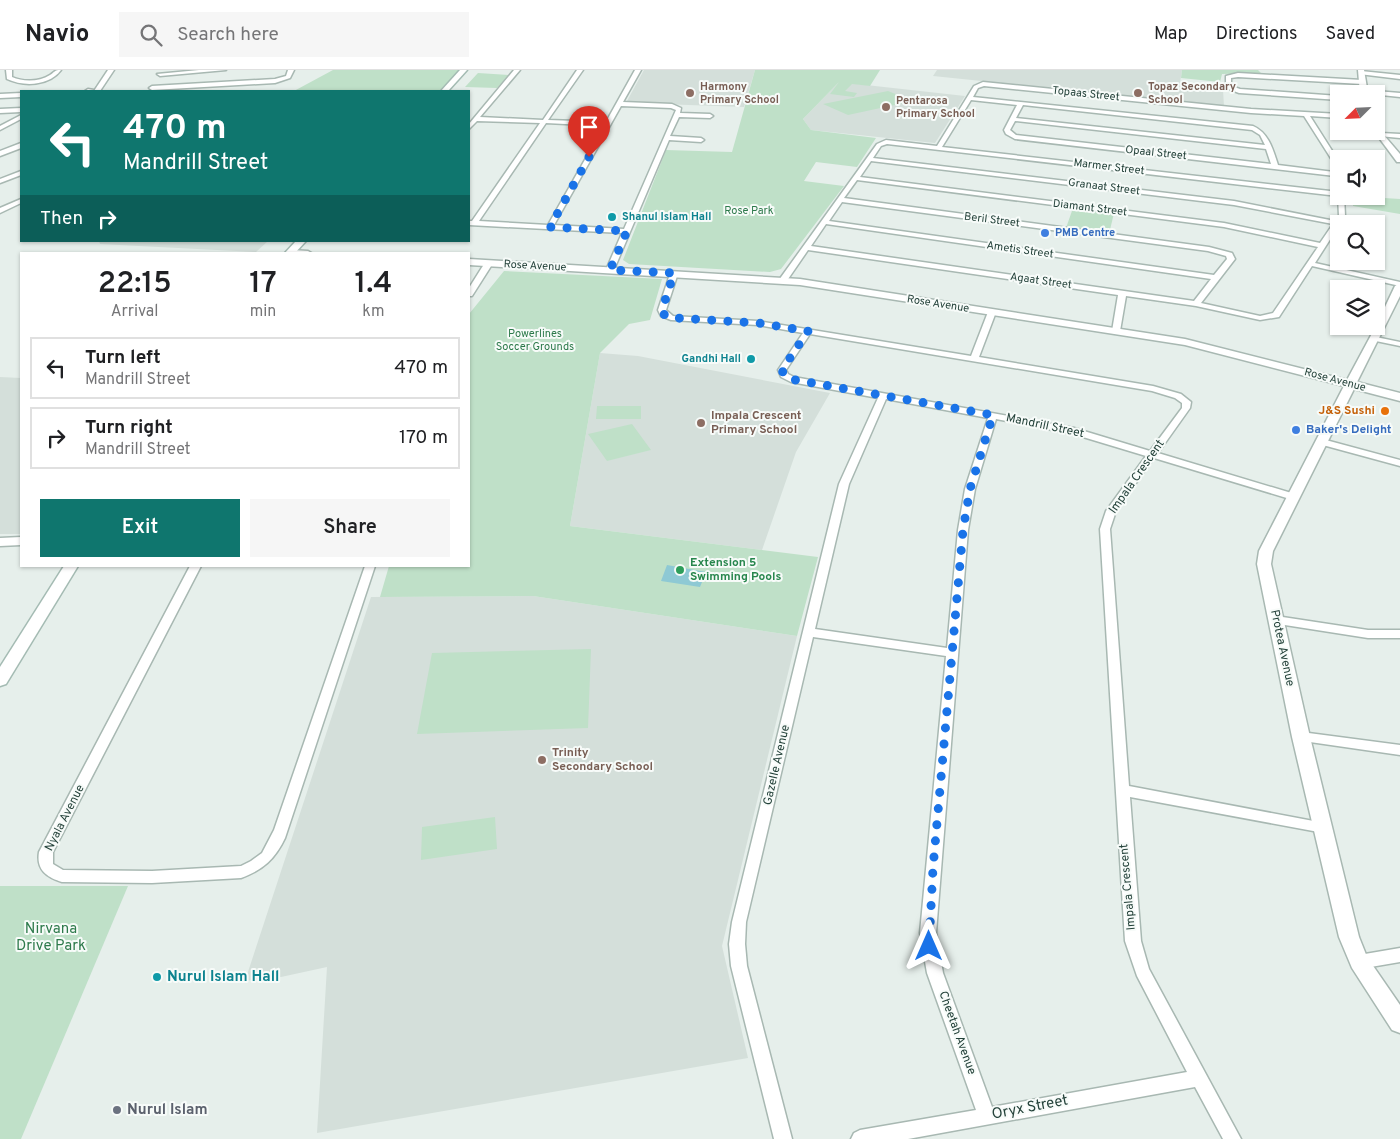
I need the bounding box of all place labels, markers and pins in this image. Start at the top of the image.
place label: Harmony Primary School [700,80,779,107]
place label: Topaz Secondary School [1148,80,1236,107]
marker: Harmony Primary School [684,87,696,99]
marker: Topaz Secondary School [1132,87,1144,99]
place label: Pentarosa Primary School [896,94,975,121]
marker: Pentarosa Primary School [880,101,892,113]
pin [568,106,610,157]
place label: Shanul Islam Hall [622,210,711,224]
marker: Shanul Islam Hall [606,211,618,223]
place label: PMB Centre [1055,226,1115,240]
marker: PMB Centre [1039,227,1051,239]
place label: Gandhi Hall [682,352,741,366]
marker: Gandhi Hall [745,353,757,365]
place label: J&S Sushi [1319,403,1375,419]
marker: J&S Sushi [1379,405,1391,417]
place label: Impala Crescent Primary School [711,408,802,438]
marker: Impala Crescent Primary School [695,417,707,429]
place label: Baker's Delight [1306,422,1392,438]
marker: Baker's Delight [1290,424,1302,436]
place label: Extension 5 Swimming Pools [690,555,782,585]
marker: Extension 5 Swimming Pools [674,564,686,576]
place label: Trinity Secondary School [552,745,653,775]
marker: Trinity Secondary School [536,754,548,766]
place label: Nurul Islam Hall [167,968,279,987]
marker: Nurul Islam Hall [151,971,163,983]
place label: Nurul Islam [127,1101,208,1120]
marker: Nurul Islam [111,1104,123,1116]

